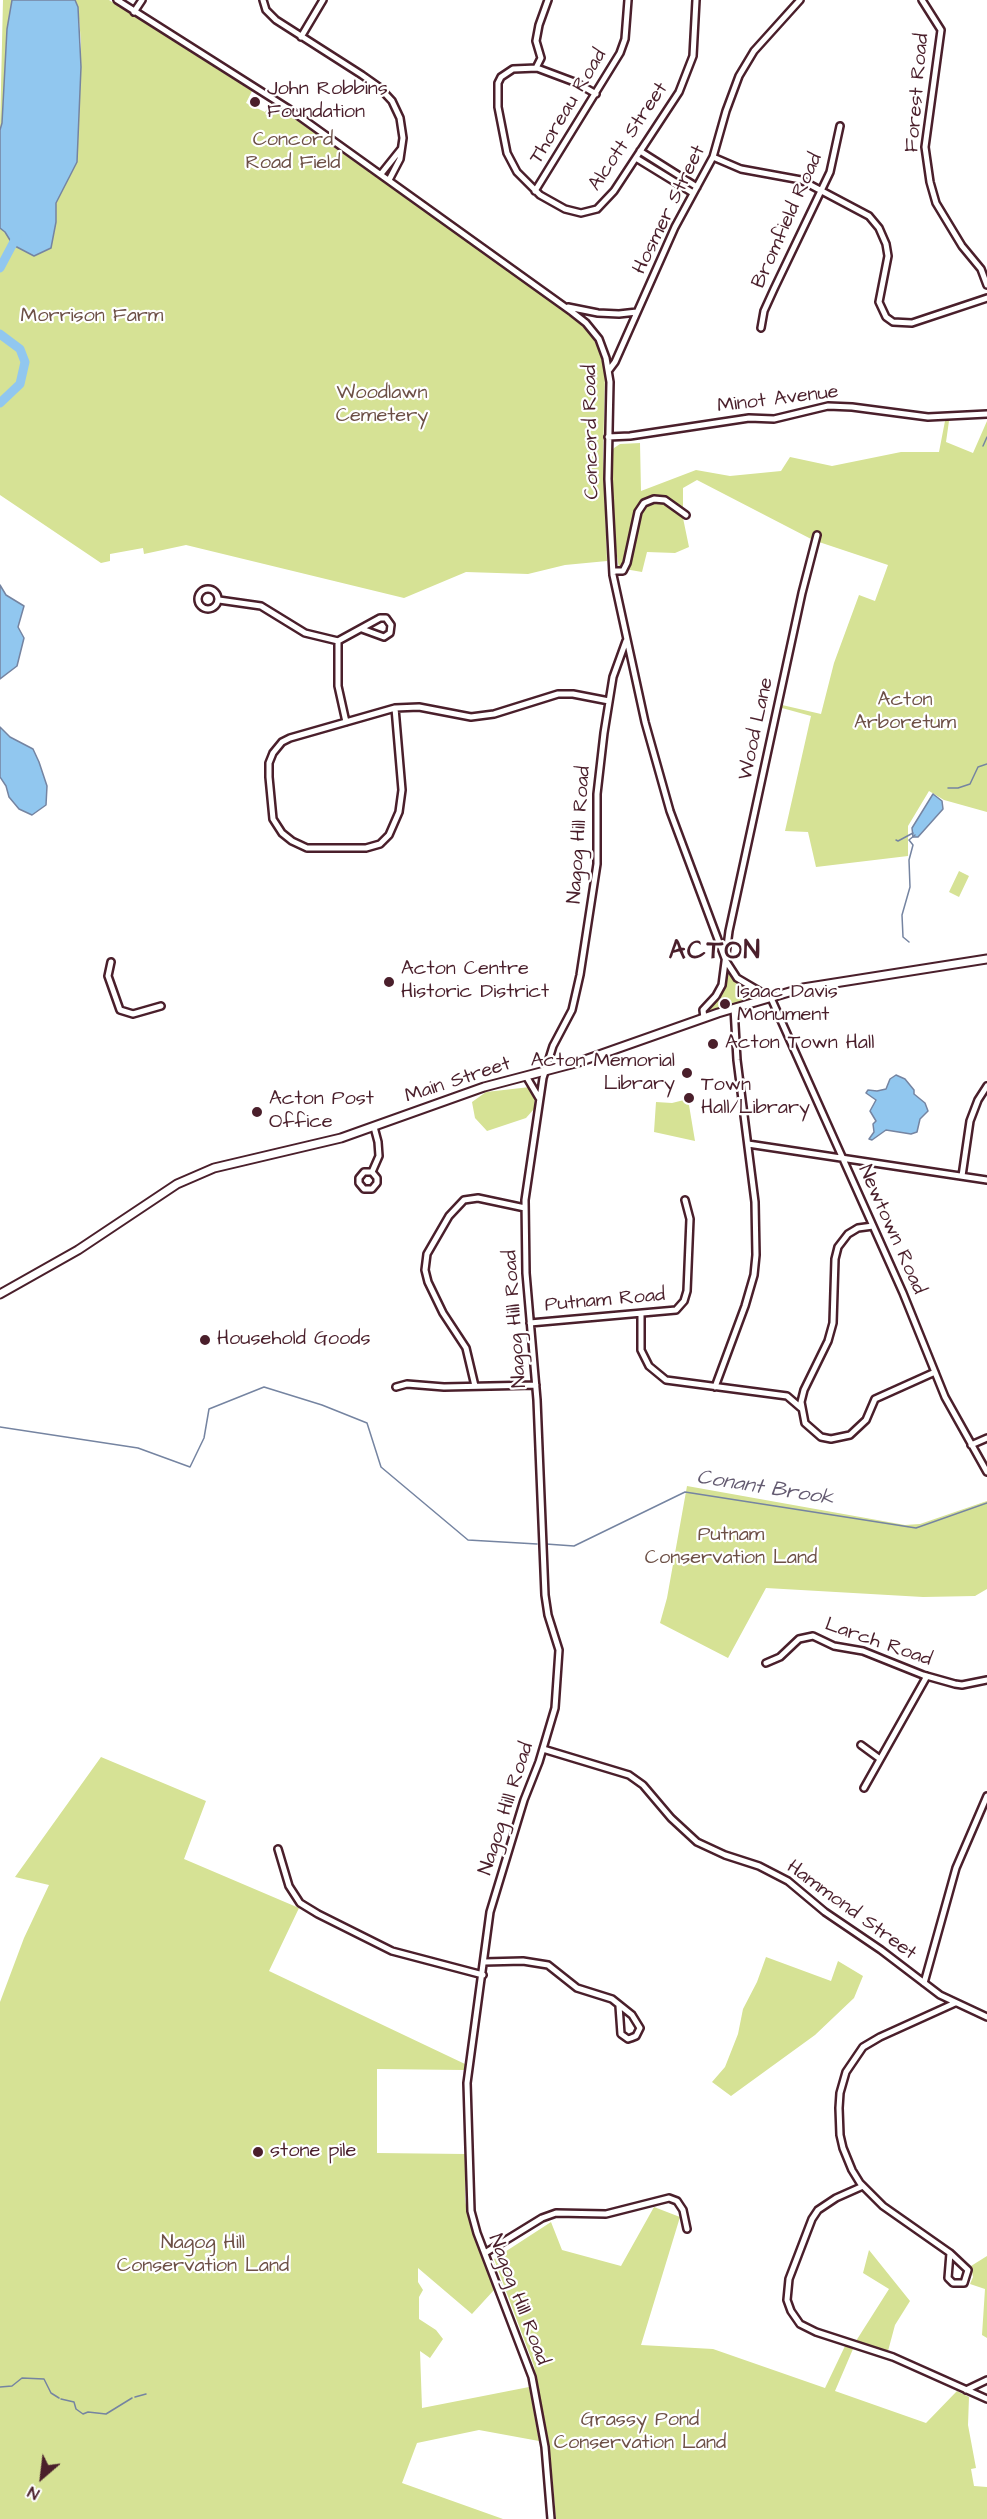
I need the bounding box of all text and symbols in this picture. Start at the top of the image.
street label: Forest Road [901,33,935,153]
street label: Thoreau Road [525,45,613,169]
place label: John Robbins Foundation [267,78,388,125]
street label: Alcott Street [584,78,674,196]
marker: John Robbins Foundation [248,95,262,109]
park label: Concord Road Field [245,129,341,176]
street label: Hosmer Street [628,142,712,278]
street label: Bromfield Road [748,150,828,292]
park label: Morrison Farm [21,305,163,329]
street label: Concord Road [579,365,605,499]
street label: Minot Avenue [716,381,840,419]
park label: Woodlawn Cemetery [336,382,428,429]
street label: Wood Lane [734,675,780,783]
park label: Acton Arboretum [854,689,956,736]
street label: Nagog Hill Road [563,765,597,905]
district label: ACTON [669,937,761,969]
place label: Acton Centre Historic District [401,958,549,1005]
marker: Acton Centre Historic District [382,975,396,989]
place label: Isaac Davis Monument [737,981,838,1028]
marker: Isaac Davis Monument [718,997,732,1011]
place label: Acton Town Hall [725,1032,874,1056]
marker: Acton Town Hall [706,1037,720,1051]
place label: Acton Memorial Library [531,1050,675,1097]
street label: Main Street [402,1053,514,1109]
marker: Acton Memorial Library [680,1066,694,1080]
place label: Town Hall/Library [701,1074,810,1121]
place label: Acton Post Office [269,1088,374,1135]
marker: Town Hall/Library [682,1091,696,1105]
marker: Acton Post Office [250,1105,264,1119]
street label: Newtown Road [852,1162,930,1298]
street label: Nagog Hill Road [499,1249,533,1389]
street label: Putnam Road [544,1284,666,1318]
place label: Household Goods [217,1328,371,1352]
marker: Household Goods [198,1333,212,1347]
water label: Conant Brook [695,1466,835,1512]
park label: Putnam Conservation Land [645,1524,817,1571]
street label: Larch Road [821,1613,935,1673]
street label: Nagog Hill Road [474,1740,540,1878]
street label: Hammond Street [781,1856,921,1966]
place label: stone pile [270,2140,356,2164]
marker: stone pile [251,2145,265,2159]
street label: Nagog Hill Road [482,2231,554,2369]
park label: Nagog Hill Conservation Land [117,2232,289,2279]
park label: Grassy Pond Conservation Land [554,2409,726,2456]
north arrow [12,2447,72,2507]
text: N [24,2481,43,2505]

